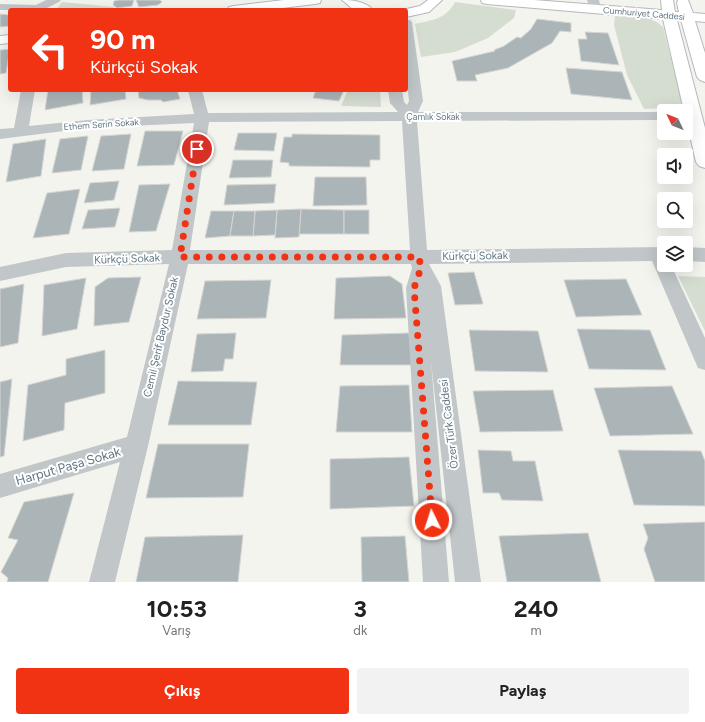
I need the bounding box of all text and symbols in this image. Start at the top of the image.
street label: Cumhuriyet Caddesi [603,4,685,22]
text: 90 m [90,22,155,56]
icon: left [24,24,76,76]
text: Kürkçü Sokak [90,56,198,78]
north arrow [657,104,693,140]
map controls [657,104,693,272]
street label: Çamlık Sokak [406,111,460,122]
street label: Ethem Serin Sokak [63,116,140,132]
pin [180,132,214,166]
icon: arrive [186,138,208,160]
button: sound [657,148,693,184]
button: search [657,192,693,228]
button: layers [657,236,693,272]
street label: Kürkçü Sokak [442,249,509,263]
street label: Kürkçü Sokak [94,251,161,267]
street label: Cemil Şerif Baydur Sokak [141,275,181,398]
street label: Özer Türk Caddesi [436,379,461,470]
street label: Harput Paşa Sokak [14,444,123,488]
position arrow [411,499,453,541]
text: 10:53 [147,594,207,623]
text: 3 [354,594,367,623]
text: 240 [514,594,558,623]
text: Varış [162,623,191,638]
text: dk [353,623,367,638]
text: m [531,623,542,638]
button: Çıkış [16,668,349,714]
button: Paylaş [357,668,689,714]

